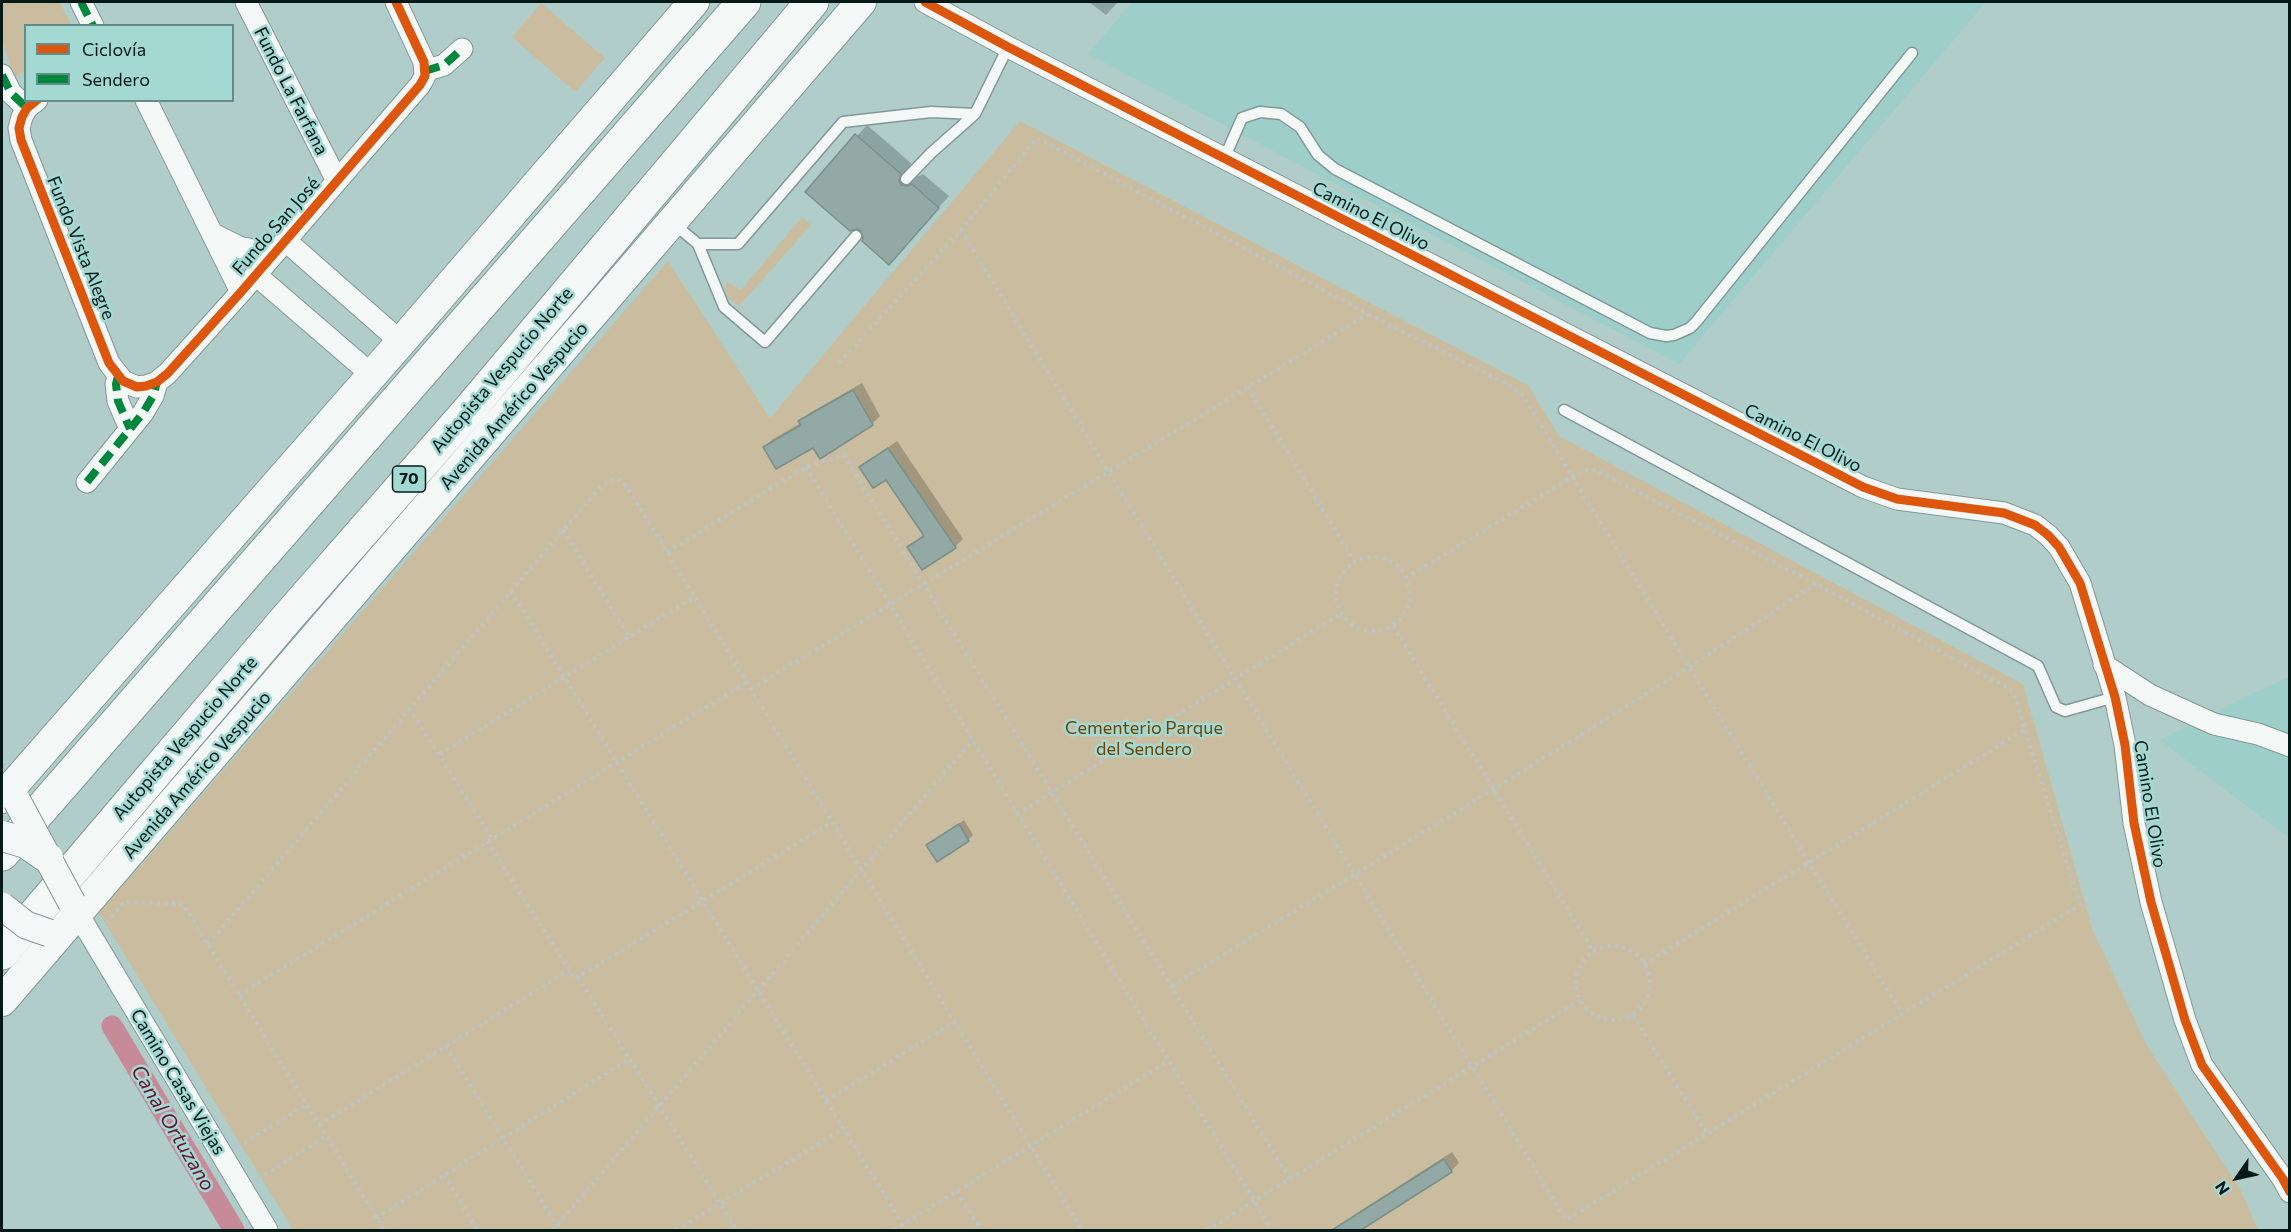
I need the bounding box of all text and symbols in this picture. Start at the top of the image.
street label: Fundo La Farfana [249,23,333,159]
legend [24,24,234,102]
text: Ciclovía [82,38,146,60]
text: Sendero [82,68,150,90]
street label: Fundo Vista Alegre [42,173,120,323]
street label: Fundo San José [228,173,324,279]
street label: Camino El Olivo [1309,177,1433,255]
street label: Autopista Vespucio Norte [426,283,578,457]
street label: Avenida Américo Vespucio [435,318,593,494]
street label: Camino El Olivo [1741,399,1865,477]
road number: 70 [392,466,426,492]
street label: Autopista Vespucio Norte [108,652,262,824]
street label: Avenida Américo Vespucio [118,687,276,863]
park label: Cementerio Parque del Sendero [1065,717,1223,760]
street label: Camino El Olivo [2129,739,2171,869]
street label: Camino Casas Viejas [126,1005,230,1159]
water label: Canal Ortuzano [126,1061,220,1195]
north arrow [2207,1148,2267,1208]
text: N [2210,1178,2233,1199]

